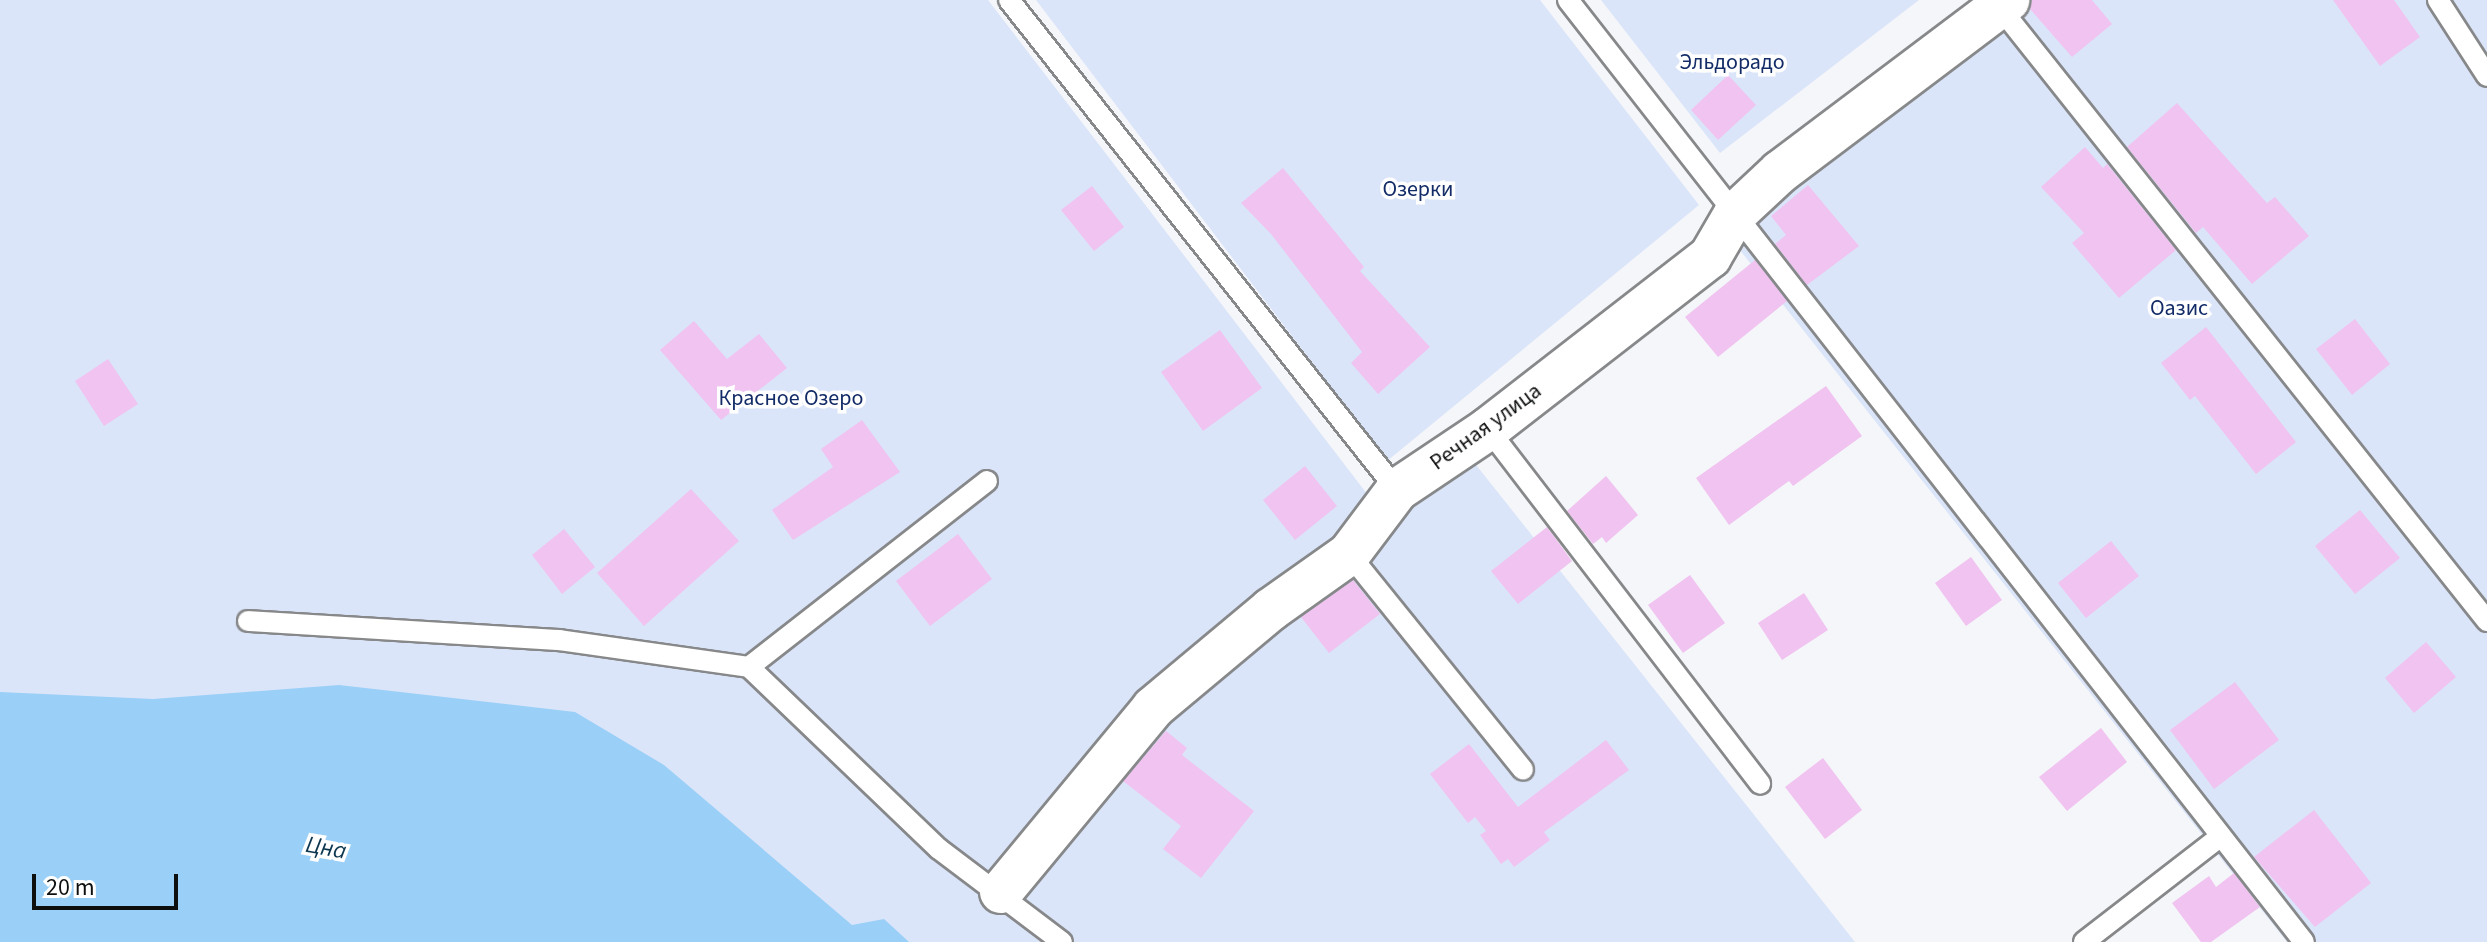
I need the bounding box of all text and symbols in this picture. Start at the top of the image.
park label: Эльдорадо [1679,50,1785,76]
park label: Озерки [1383,177,1453,203]
park label: Оазис [2150,296,2208,322]
street label: Речная улица [1425,378,1547,476]
park label: Красное Озеро [719,386,863,412]
water label: Цна [303,830,349,866]
scale bar [36,858,182,908]
text: 20 m [46,870,95,905]

